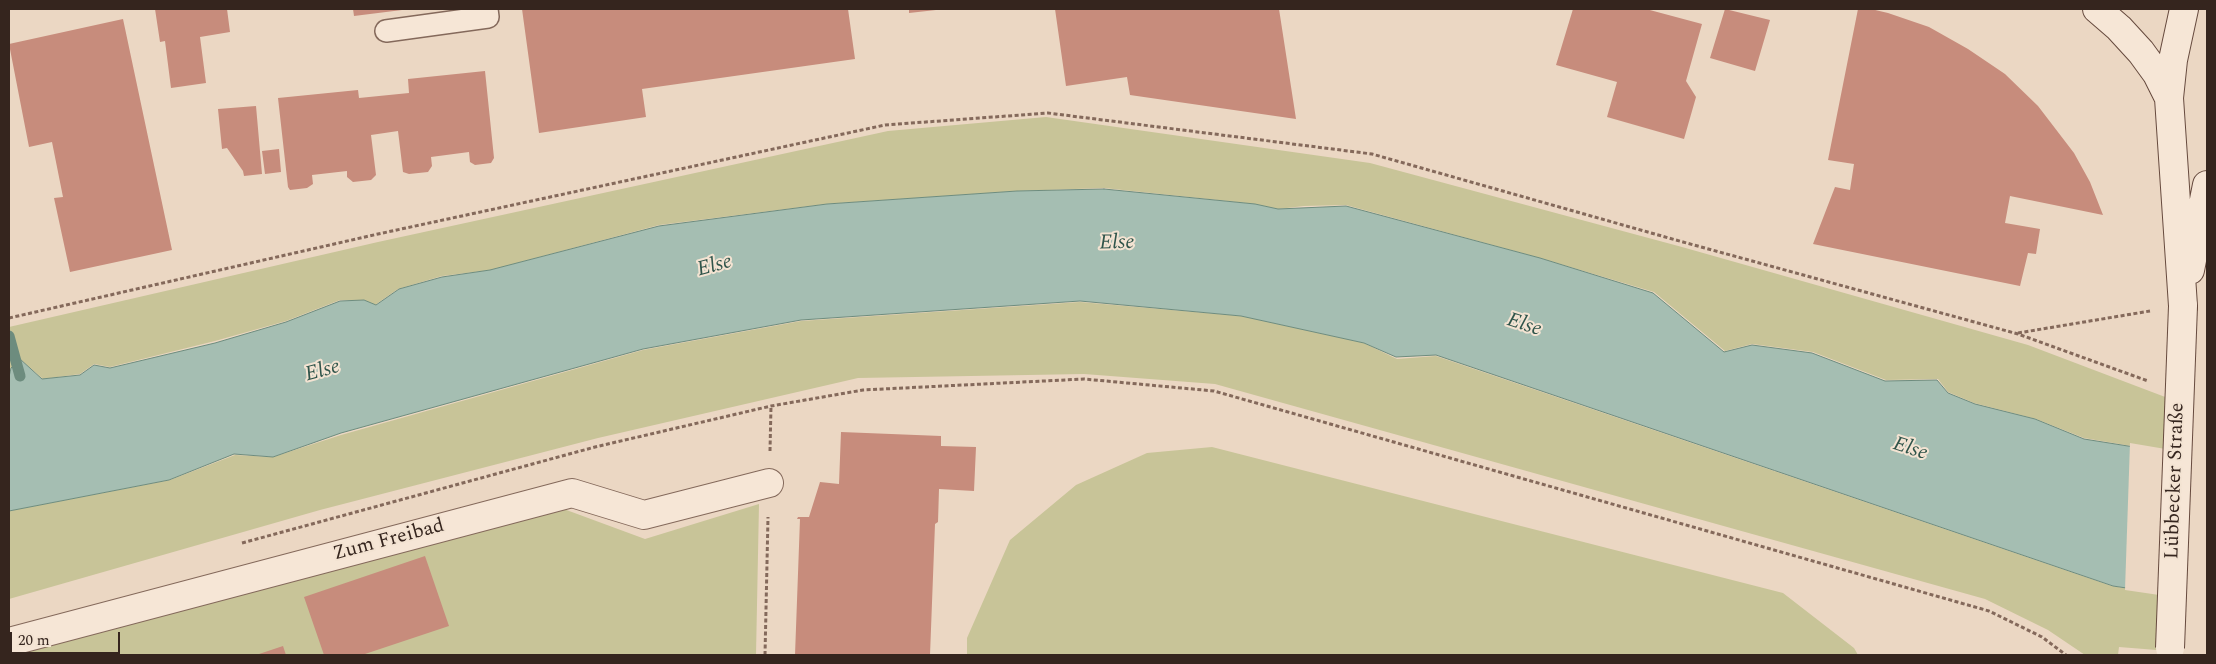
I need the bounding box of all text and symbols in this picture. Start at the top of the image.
water label: Else [1099,231,1135,257]
water label: Else [695,250,735,284]
water label: Else [1503,309,1545,343]
water label: Else [303,355,343,389]
street label: Lübbecker Straße [2161,402,2191,560]
water label: Else [1889,433,1931,467]
street label: Zum Freibad [331,515,447,567]
scale bar [12,622,122,654]
text: 20 m [18,629,50,652]

